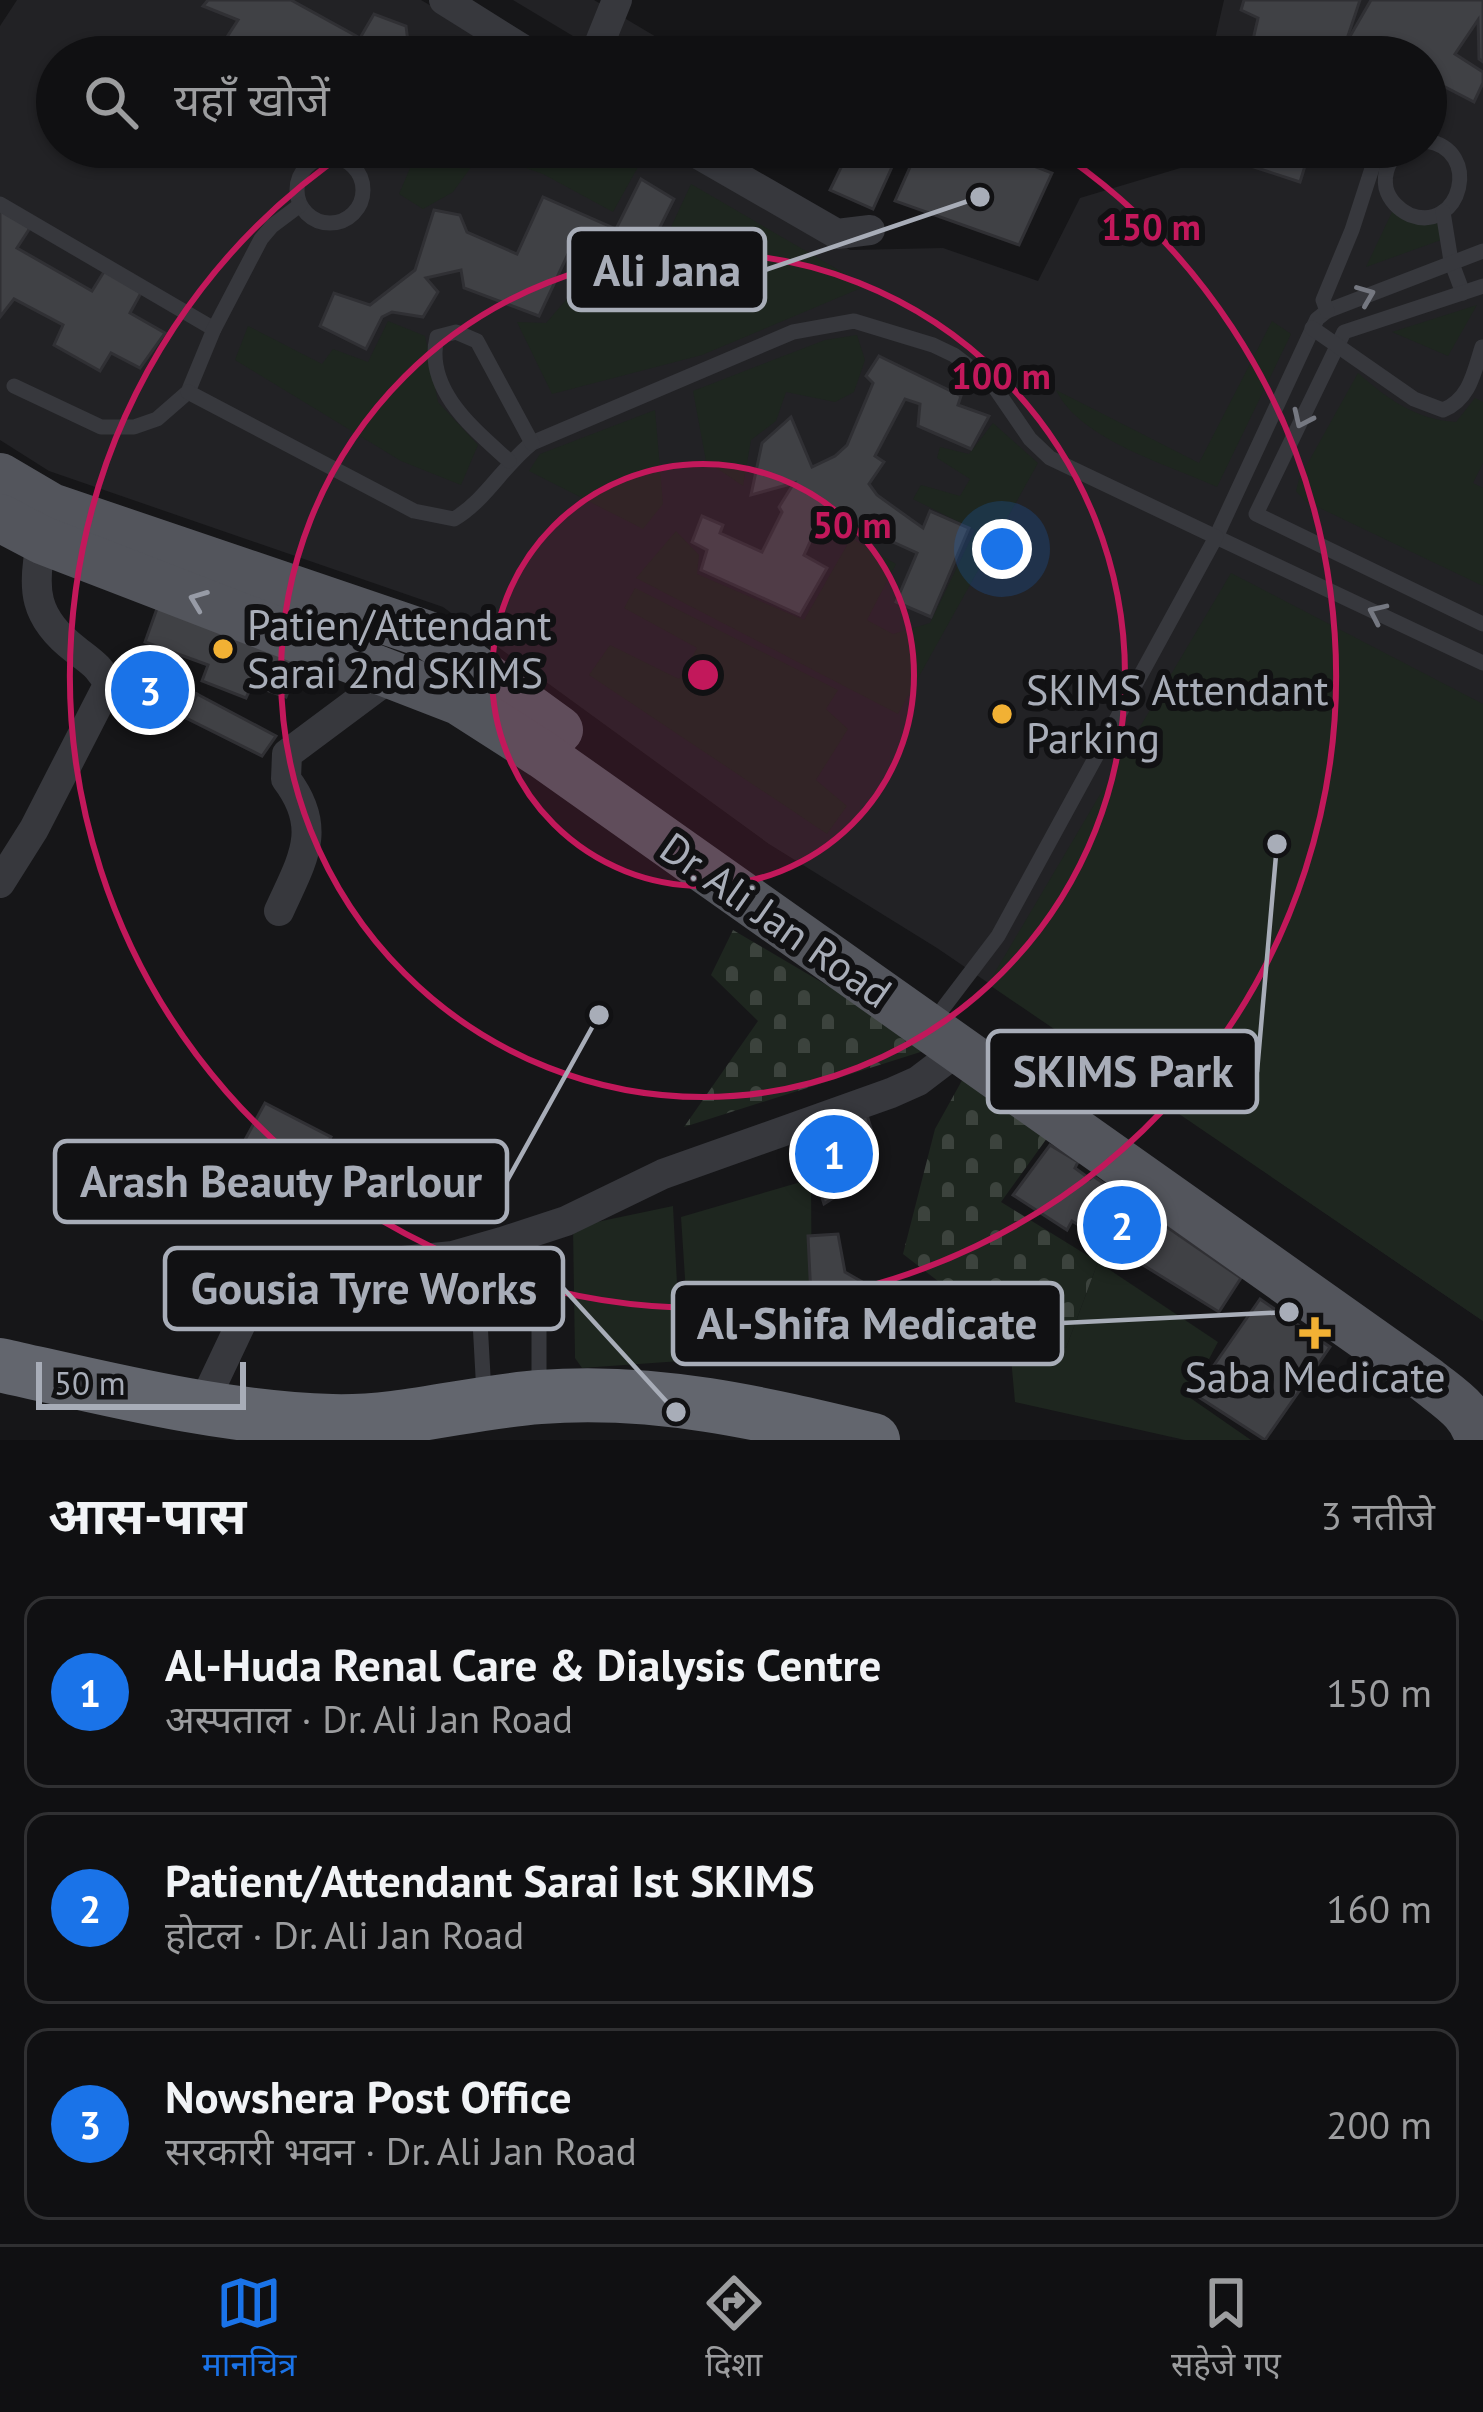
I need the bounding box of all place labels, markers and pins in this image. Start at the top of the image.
callout: Ali Jana [569,229,765,310]
place label: Patien/Attendant Sarai 2nd SKIMS [247,597,551,700]
marker: Patien/Attendant Sarai 2nd SKIMS [210,636,236,662]
pin: 3 [111,645,189,735]
centre of rings [682,654,724,696]
place label: SKIMS Attendant Parking [1026,662,1328,765]
marker: SKIMS Attendant Parking [989,701,1015,727]
callout: SKIMS Park [988,1031,1257,1112]
pin: 1 [795,1109,873,1199]
callout: Arash Beauty Parlour [55,1141,507,1222]
pin: 2 [1083,1180,1161,1270]
callout: Gousia Tyre Works [165,1248,563,1329]
callout: Al-Shifa Medicate [673,1283,1062,1364]
marker: Saba Medicate [1302,1320,1328,1346]
place label: Saba Medicate [1184,1349,1446,1404]

